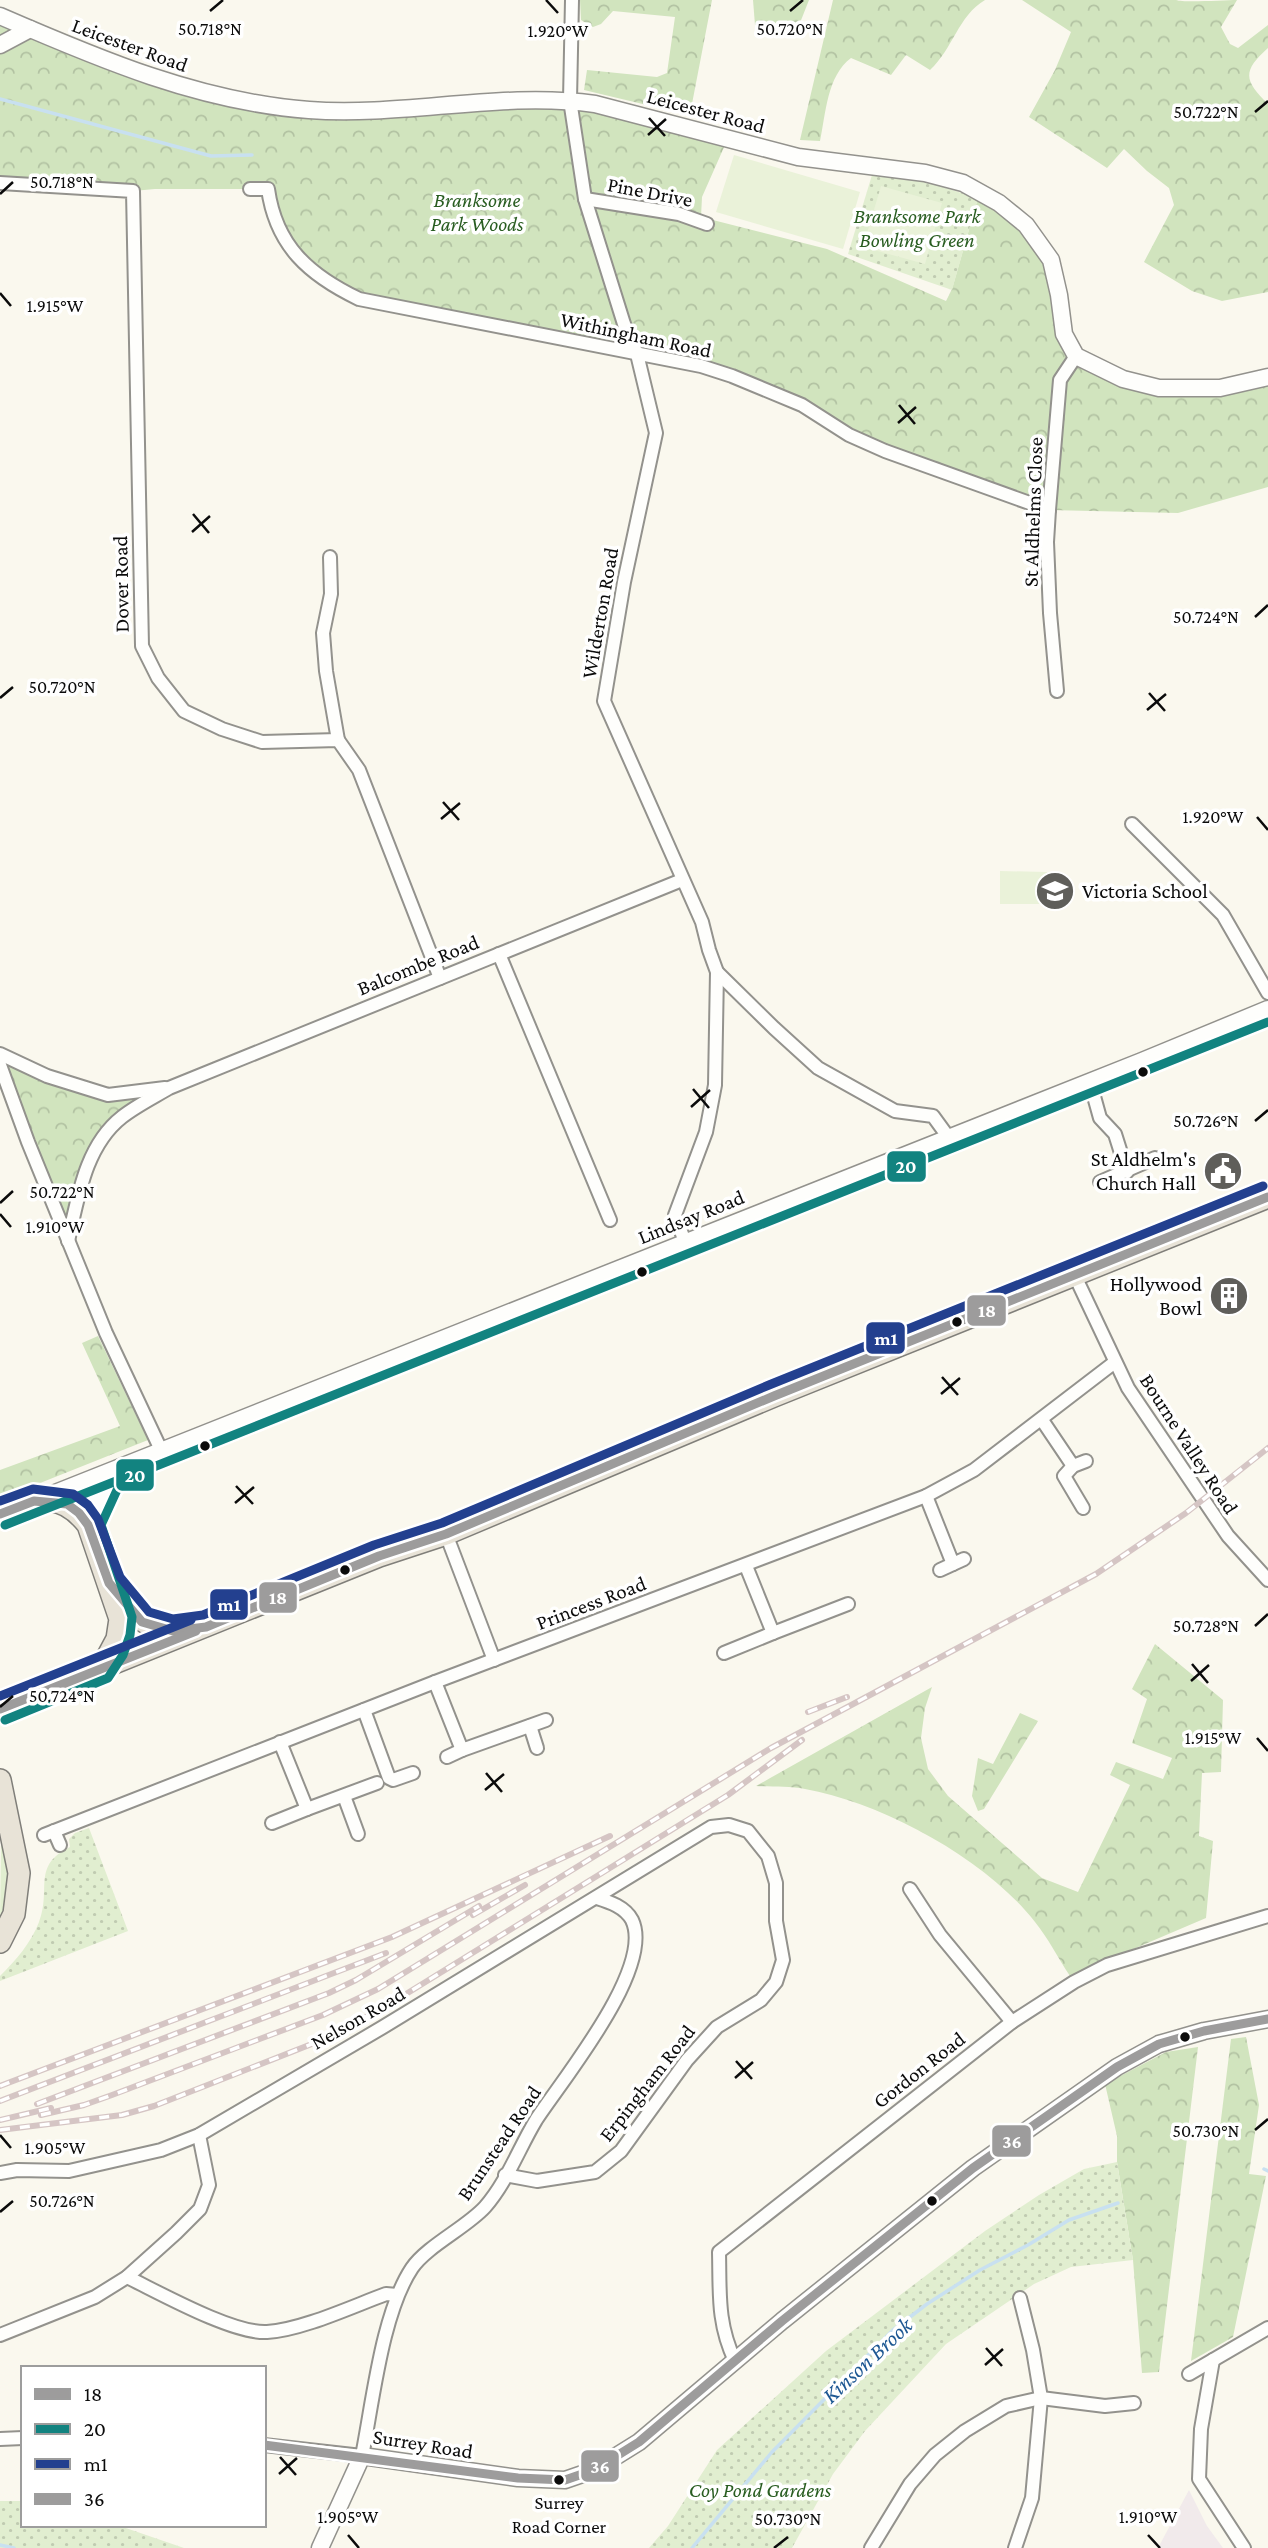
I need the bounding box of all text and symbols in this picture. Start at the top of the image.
street label: Leicester Road [69,13,191,77]
text: 50.718°N [178,19,242,39]
text: 50.720°N [756,19,824,39]
text: 1.920°W [528,21,589,41]
street label: Leicester Road [644,84,768,138]
text: 50.722°N [1173,102,1239,122]
text: 50.718°N [30,172,94,192]
street label: Pine Drive [605,172,695,212]
park label: Branksome Park Woods [431,188,524,236]
park label: Branksome Park Bowling Green [853,204,981,252]
text: 1.915°W [27,296,84,316]
street label: Withingham Road [558,307,714,363]
street label: St Aldhelms Close [1018,437,1048,587]
street label: Dover Road [108,535,134,633]
street label: Wilderton Road [577,546,623,680]
text: 50.724°N [1173,607,1239,627]
text: 50.720°N [28,677,96,697]
text: 1.920°W [1183,807,1244,827]
school or university icon: Victoria School [1034,870,1076,912]
place label: Victoria School [1082,879,1208,903]
street label: Balcombe Road [354,930,482,1000]
unlabelled marker [1136,1065,1150,1079]
text: 50.726°N [1173,1111,1239,1131]
place label: St Aldhelm's Church Hall [1091,1147,1196,1195]
line badge: 20 [886,1150,927,1183]
public building icon: St Aldhelm's Church Hall [1202,1150,1244,1192]
text: 20 [895,1156,917,1177]
text: 50.722°N [29,1182,95,1202]
street label: Lindsay Road [634,1185,748,1249]
text: 1.910°W [26,1217,85,1237]
unlabelled marker [635,1265,649,1279]
place label: Hollywood Bowl [1110,1272,1202,1320]
building icon: Hollywood Bowl [1208,1275,1250,1317]
line badge: 18 [966,1294,1007,1327]
text: 18 [978,1300,996,1321]
unlabelled marker [950,1315,964,1329]
line badge: m1 [865,1321,906,1355]
text: m1 [874,1328,898,1349]
street label: Bourne Valley Road [1135,1369,1243,1519]
unlabelled marker [198,1439,212,1453]
line badge: 20 [115,1458,155,1492]
text: 20 [124,1465,146,1486]
unlabelled marker [338,1563,352,1577]
street label: Princess Road [533,1571,649,1635]
line badge: 18 [258,1581,298,1614]
text: 18 [269,1587,287,1608]
line badge: m1 [209,1588,249,1621]
text: m1 [217,1594,241,1615]
text: 50.728°N [1173,1616,1239,1636]
text: 50.724°N [29,1686,95,1706]
text: 1.915°W [1185,1728,1242,1748]
street label: Nelson Road [307,1981,409,2055]
street label: Erpingham Road [594,2020,700,2146]
street label: Gordon Road [868,2027,970,2113]
unlabelled marker [1178,2030,1192,2044]
street label: Brunstead Road [452,2081,546,2205]
text: 50.730°N [1173,2121,1240,2141]
line badge: 36 [991,2124,1032,2158]
text: 36 [1002,2131,1022,2152]
text: 1.905°W [25,2138,86,2158]
text: 50.726°N [29,2191,95,2211]
unlabelled marker [925,2194,939,2208]
water label: Kinson Brook [817,2311,918,2408]
legend [21,2366,266,2527]
text: 18 [84,2382,102,2406]
text: 20 [84,2417,106,2441]
street label: Surrey Road [371,2424,475,2464]
line badge: 36 [580,2449,620,2483]
text: m1 [84,2452,108,2476]
text: 36 [590,2456,610,2477]
marker: Surrey Road Corner [552,2473,566,2487]
park label: Coy Pond Gardens [689,2478,832,2502]
text: 36 [84,2487,105,2511]
place label: Surrey Road Corner [512,2492,607,2537]
text: 1.905°W [318,2507,379,2527]
text: 1.910°W [1119,2507,1178,2527]
text: 50.730°N [755,2509,822,2529]

